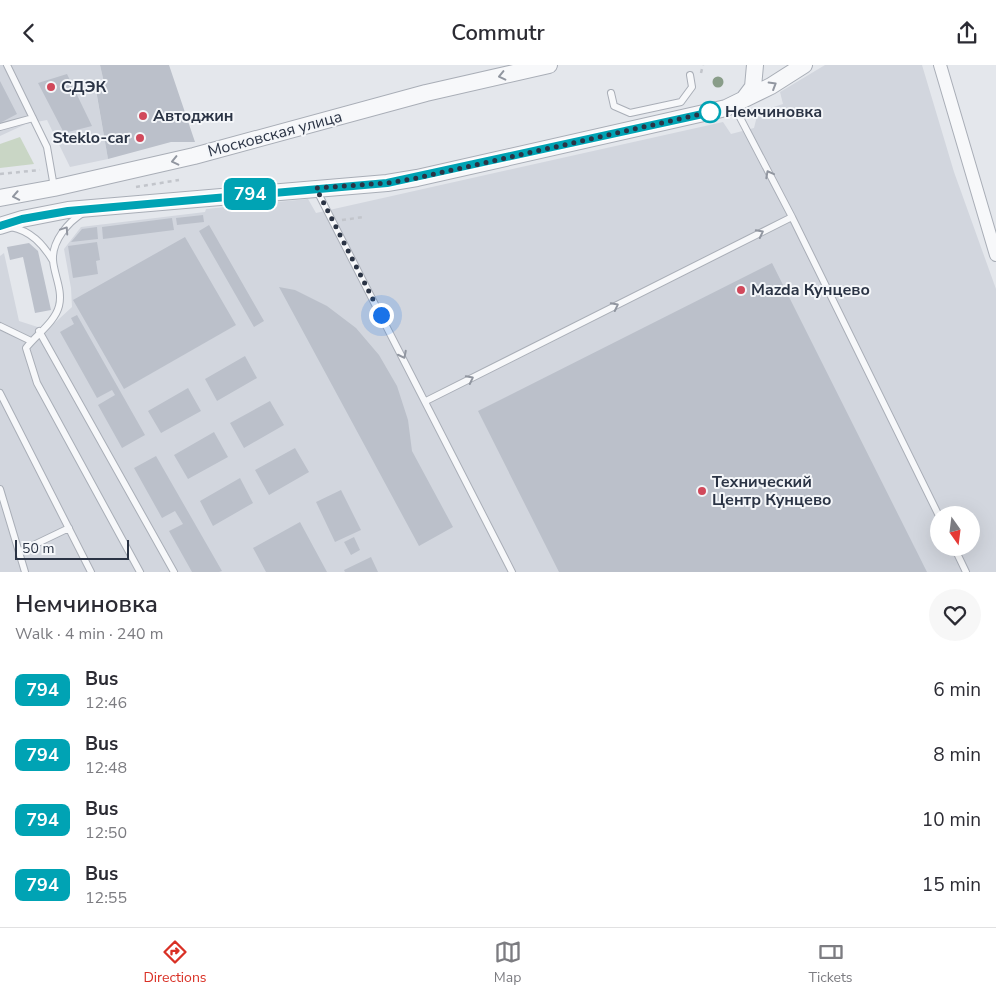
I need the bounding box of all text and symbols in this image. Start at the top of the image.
text: Commutr [451,18,545,48]
icon: back [15,19,43,47]
icon: share [953,19,981,47]
one-way arrow [497,70,506,81]
place label: СДЭК [61,76,107,98]
marker: СДЭК [45,81,57,93]
one-way arrow [767,81,776,91]
marker: Немчиновка [699,101,721,123]
place label: Немчиновка [725,101,822,123]
place label: Автоджин [153,105,234,127]
street label: Московская улица [205,105,345,163]
marker: Автоджин [137,110,149,122]
place label: Steklo-car [52,127,131,149]
marker: Steklo-car [134,132,146,144]
one-way arrow [171,155,179,165]
one-way arrow [765,170,775,179]
line badge: 794 [221,178,279,210]
text: 794 [234,182,266,206]
one-way arrow [12,190,21,200]
one-way arrow [59,226,69,235]
one-way arrow [755,229,764,239]
place label: Mazda Кунцево [751,279,870,301]
marker: Mazda Кунцево [735,284,747,296]
one-way arrow [610,302,619,312]
your location [369,303,394,328]
one-way arrow [397,350,407,359]
one-way arrow [465,375,474,385]
place label: Технический Центр Кунцево [712,471,831,511]
marker: Технический Центр Кунцево [696,485,708,497]
north arrow [930,506,980,556]
map controls [930,506,980,556]
scale bar [15,537,129,560]
text: 50 m [22,539,54,558]
text: Немчиновка [15,588,158,620]
button: heart [929,589,981,641]
text: Walk · 4 min · 240 m [15,623,163,645]
text: Bus [85,666,118,692]
text: 6 min [933,677,981,703]
text: 794 [26,678,59,702]
text: 12:46 [85,692,127,714]
text: Bus [85,731,118,757]
text: 8 min [933,742,981,768]
text: 794 [26,743,59,767]
text: 12:48 [85,757,127,779]
text: Bus [85,796,118,822]
text: 10 min [922,807,981,833]
text: 794 [26,808,59,832]
text: 12:50 [85,822,127,844]
text: Bus [85,861,118,887]
text: 15 min [922,872,981,898]
text: 794 [26,873,59,897]
text: 12:55 [85,887,127,909]
tab: Directions [143,938,207,987]
tab: Map [494,938,522,987]
tab: Tickets [808,938,853,987]

